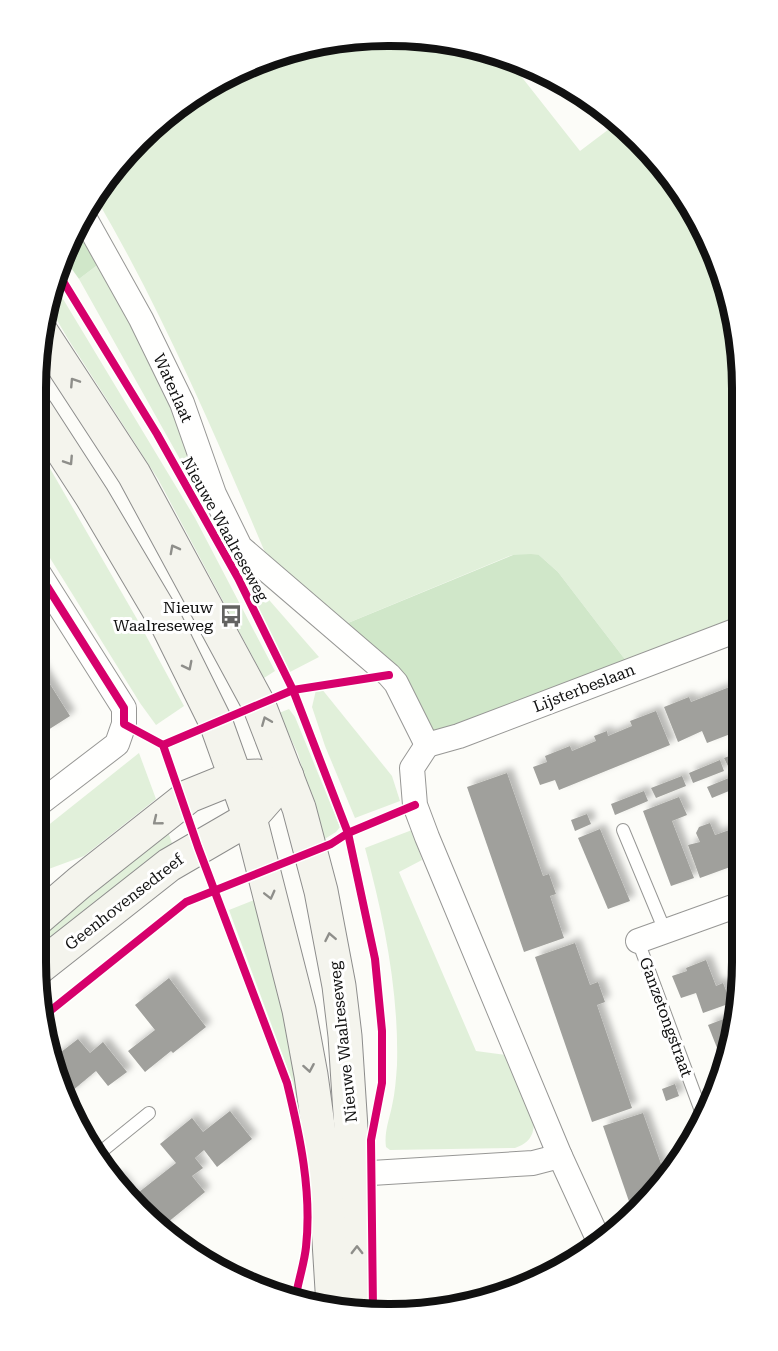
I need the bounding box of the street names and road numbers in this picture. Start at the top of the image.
street label: Waterlaat [149,351,197,425]
street label: Nieuwe Waalreseweg [177,453,273,605]
street label: Lijsterbeslaan [530,660,638,716]
street label: Geenhovensedreef [61,849,188,954]
street label: Ganzetongstraat [636,955,696,1079]
street label: Nieuwe Waalreseweg [325,959,361,1124]

